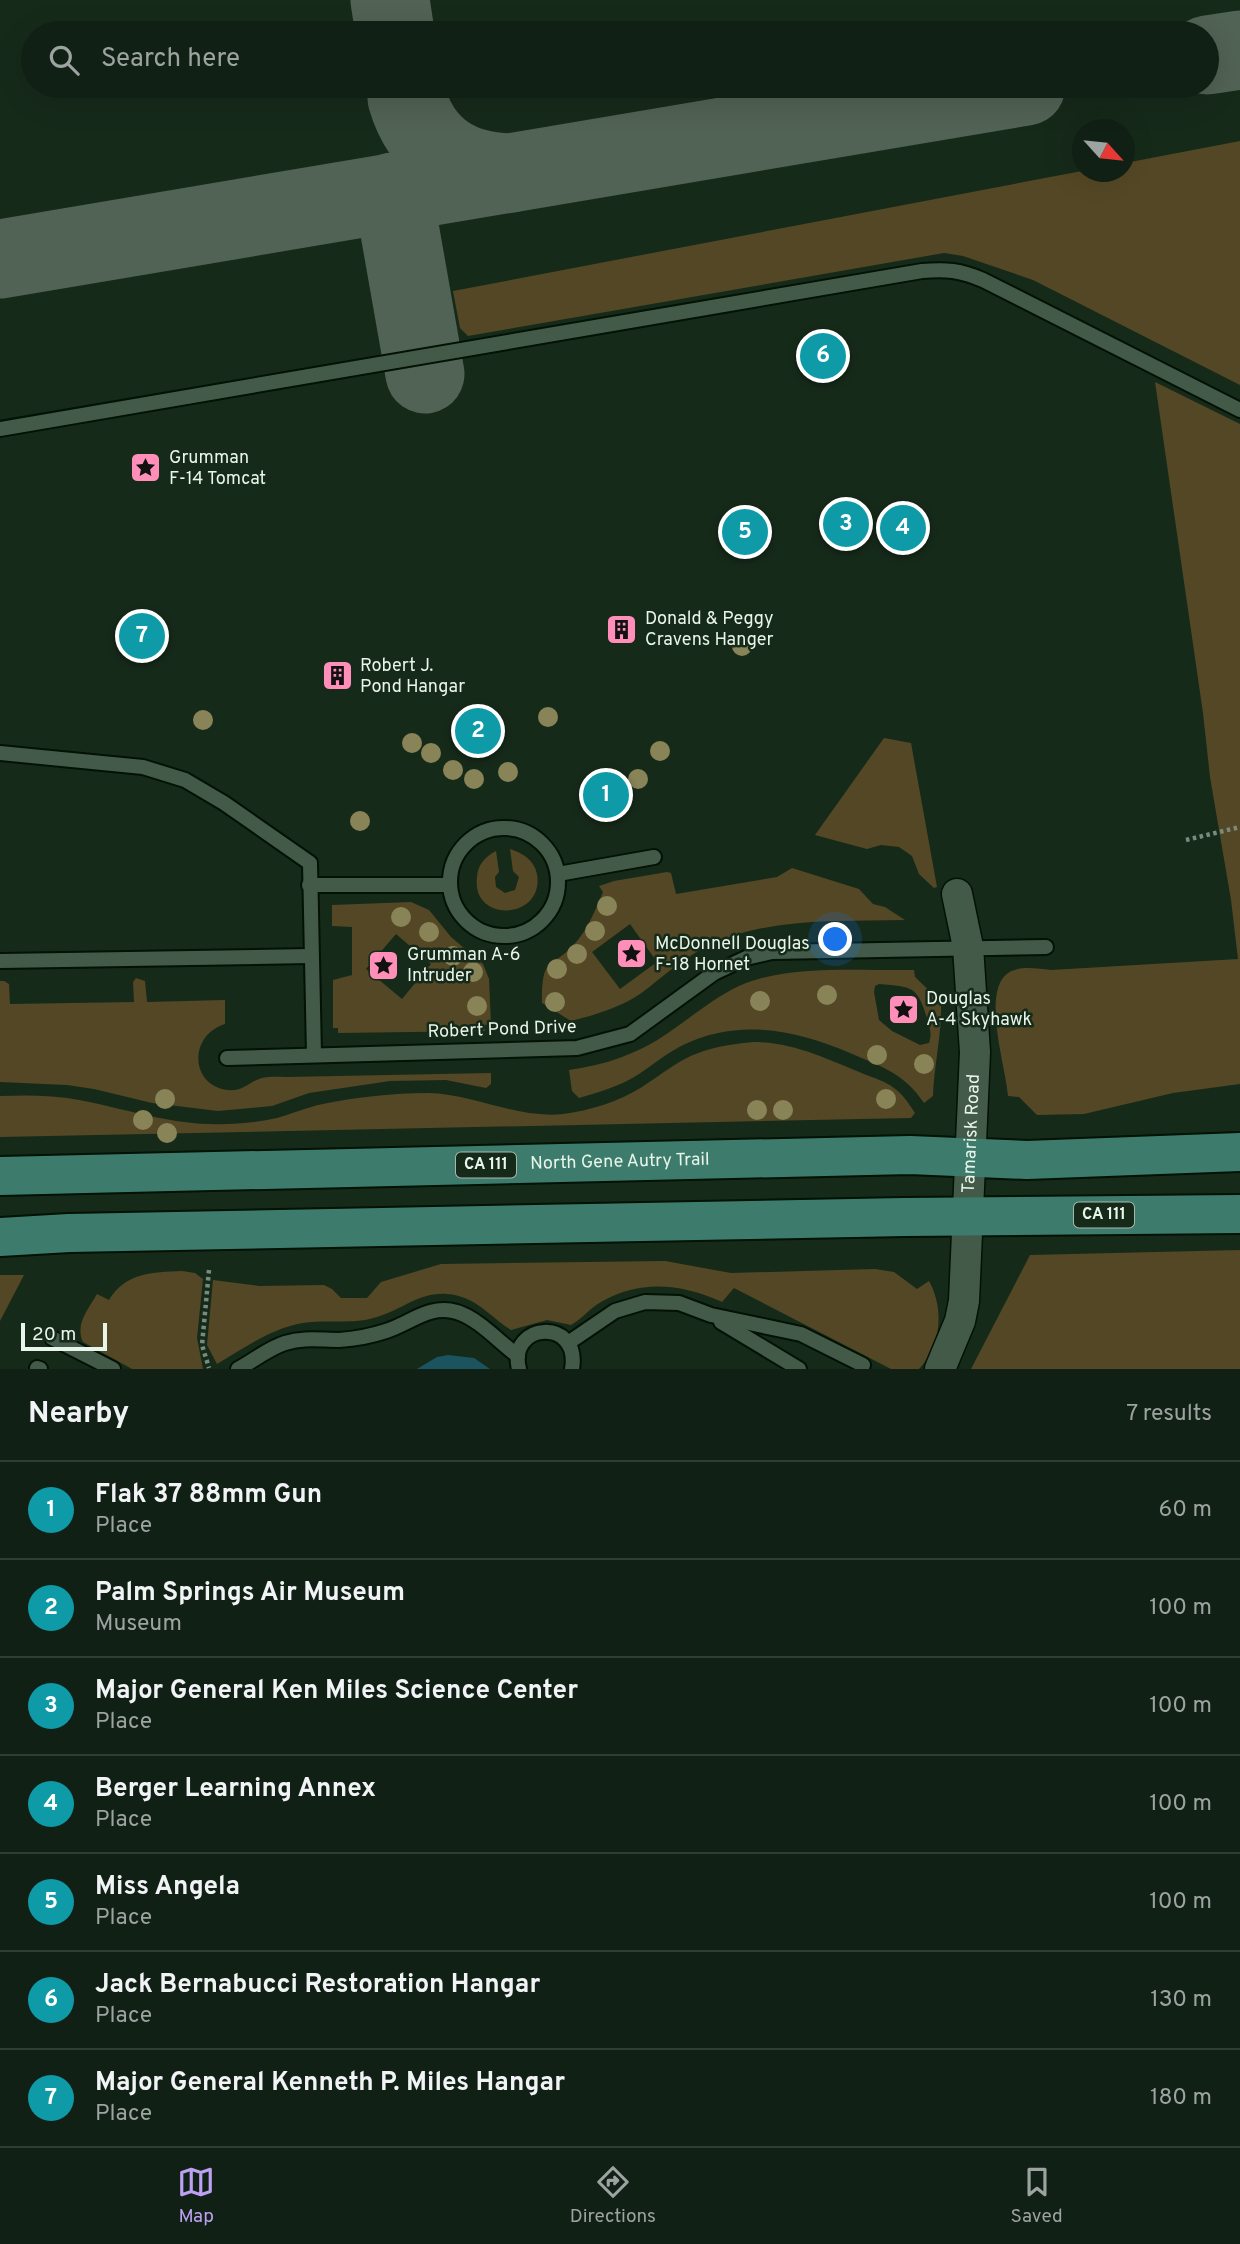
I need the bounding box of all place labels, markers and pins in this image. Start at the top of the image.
pin: 6 [800,330,846,382]
place label: Grumman F-14 Tomcat [169,447,266,491]
place icon: Grumman F-14 Tomcat [129,451,163,485]
pin: 3 [823,498,869,550]
pin: 4 [880,502,926,554]
pin: 5 [722,506,768,558]
place label: Donald & Peggy Cravens Hanger [645,608,774,652]
pin: 7 [119,610,165,662]
building icon: Donald & Peggy Cravens Hanger [605,612,639,646]
place label: Robert J. Pond Hangar [360,655,465,699]
building icon: Robert J. Pond Hangar [320,659,354,693]
pin: 2 [455,705,501,757]
pin: 1 [583,769,629,821]
place label: McDonnell Douglas F-18 Hornet [655,933,810,977]
place icon: McDonnell Douglas F-18 Hornet [615,937,649,971]
place label: Grumman A-6 Intruder [407,944,521,988]
place icon: Grumman A-6 Intruder [367,948,401,982]
place label: Douglas A-4 Skyhawk [926,988,1032,1032]
place icon: Douglas A-4 Skyhawk [886,992,920,1026]

